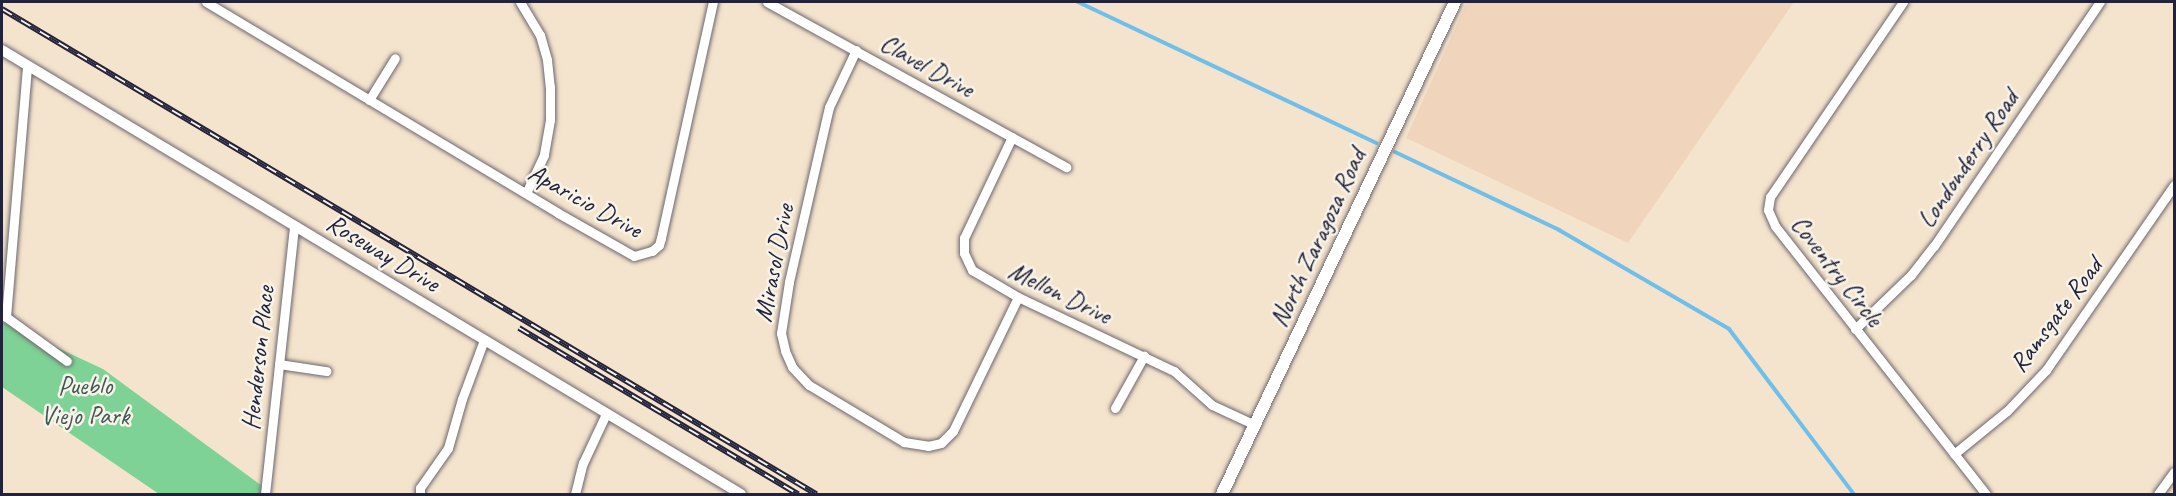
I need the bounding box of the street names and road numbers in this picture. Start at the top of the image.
street label: Clavel Drive [875,27,979,105]
street label: Londonderry Road [1911,84,2025,234]
street label: North Zaragoza Road [1263,144,1373,332]
street label: Aparicio Drive [523,157,647,245]
street label: Mirasol Drive [747,202,801,324]
street label: Roseway Drive [321,207,445,299]
street label: Coventry Circle [1784,209,1890,333]
street label: Ramsgate Road [2003,252,2109,378]
street label: Mellon Drive [1004,255,1116,331]
street label: Henderson Place [235,285,281,431]

